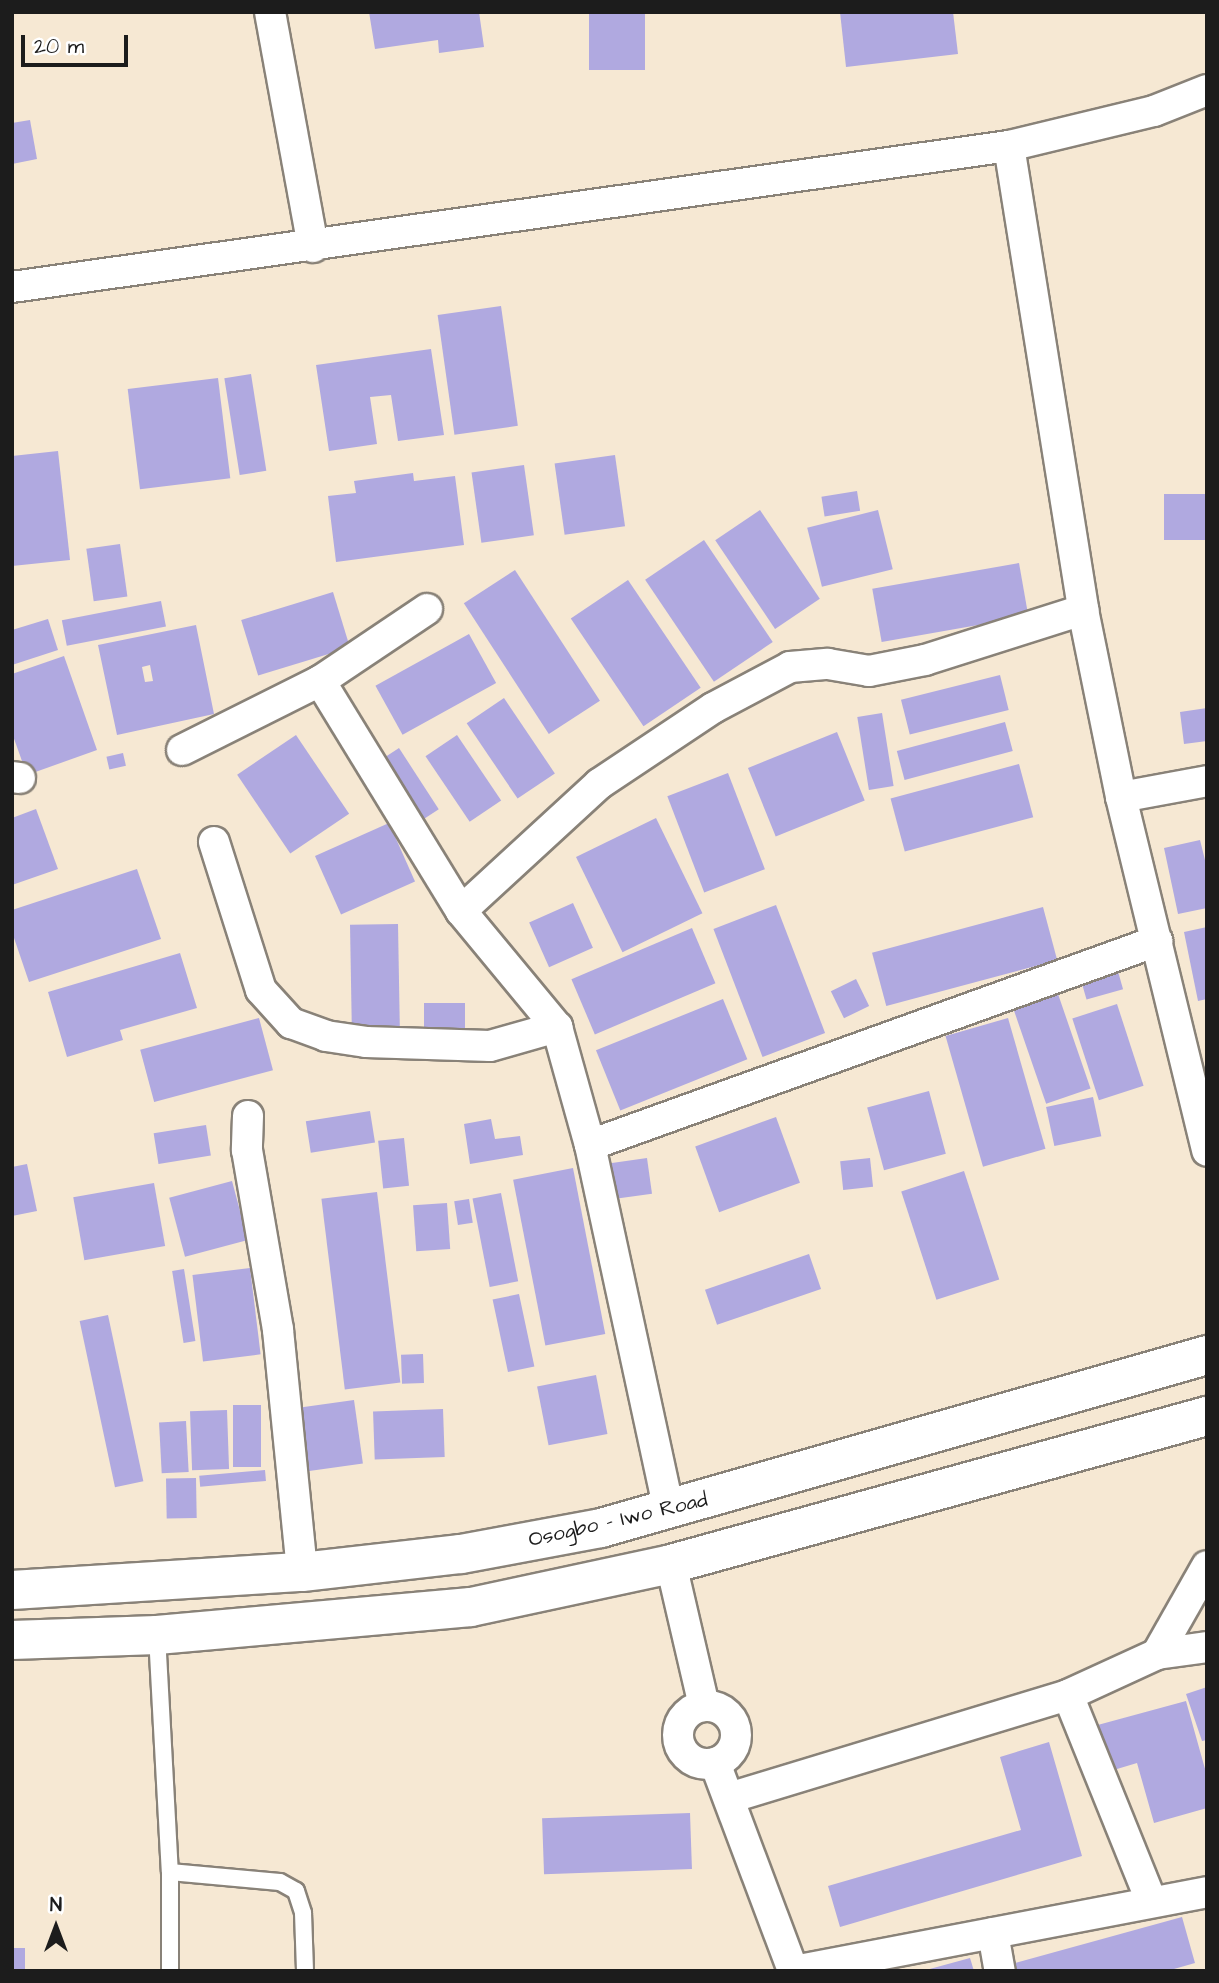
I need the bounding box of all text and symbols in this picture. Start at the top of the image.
scale bar [24,21,131,65]
text: 20 m [34,32,84,61]
street label: Osogbo - Iwo Road [526,1487,710,1553]
north arrow [21,1892,91,1962]
text: N [50,1892,62,1919]

